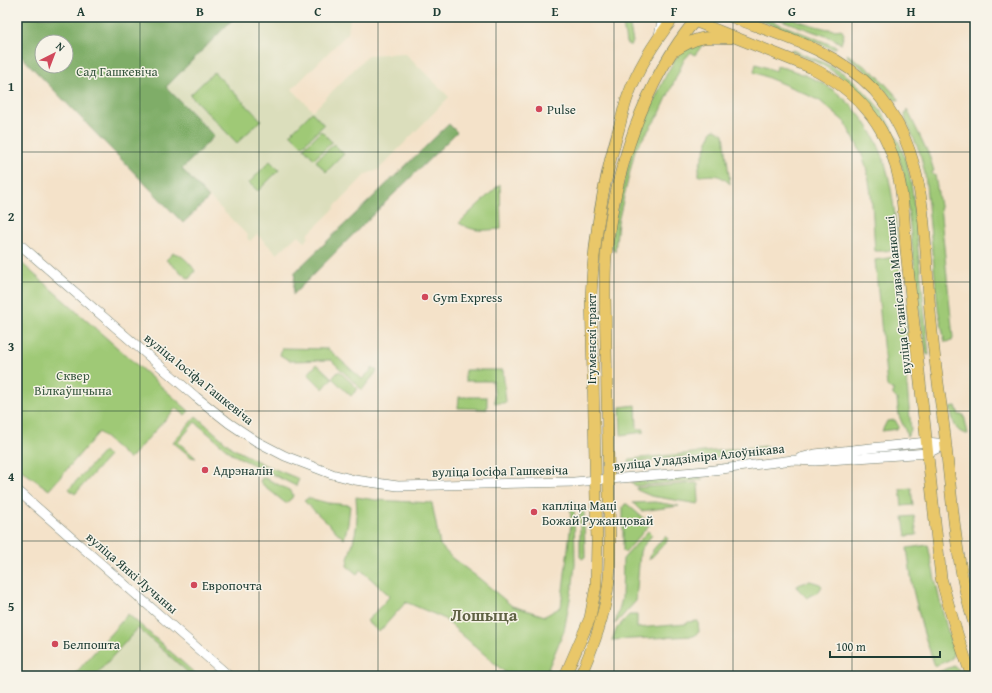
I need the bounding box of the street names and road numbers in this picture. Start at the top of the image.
street label: вуліца Станіслава Манюшкі [880,215,916,375]
street label: Ігуменскі тракт [582,293,601,384]
street label: вуліца Іосіфа Гашкевіча [140,329,259,430]
street label: вуліца Уладзіміра Алоўнікава [613,438,786,475]
street label: вуліца Іосіфа Гашкевіча [432,460,569,482]
street label: вуліца Янкі Лучыны [82,528,182,618]

